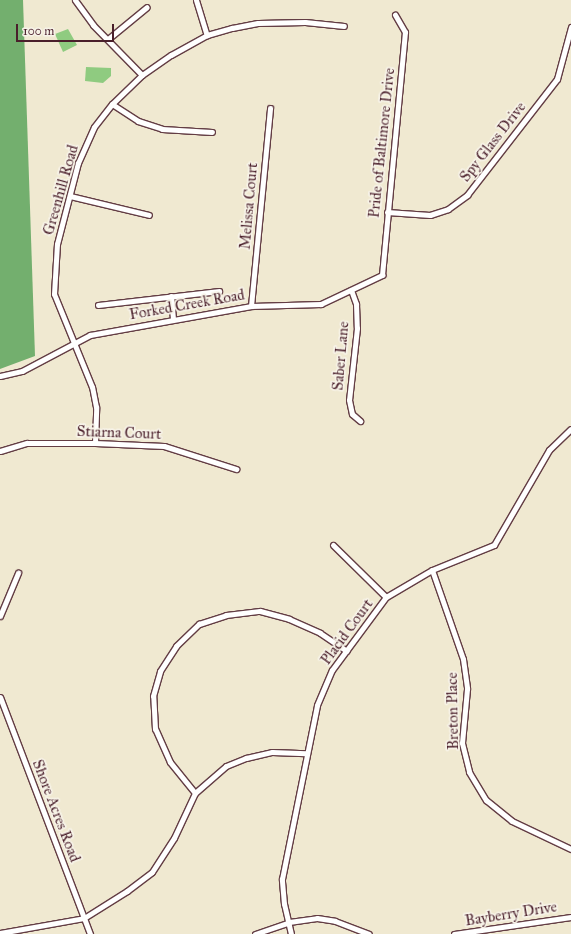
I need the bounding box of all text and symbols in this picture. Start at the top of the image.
scale bar [18,16,116,42]
text: 100 m [23,24,54,38]
street label: Pride of Baltimore Drive [365,67,399,219]
street label: Spy Glass Drive [456,98,530,186]
street label: Greenhill Road [40,143,82,237]
street label: Melissa Court [236,162,262,250]
street label: Forked Creek Road [128,286,246,324]
street label: Saber Lane [329,321,353,391]
street label: Stiarna Court [76,423,162,443]
street label: Placid Court [317,596,377,668]
street label: Breton Place [443,672,463,750]
street label: Shore Acres Road [28,757,84,865]
street label: Bayberry Drive [464,898,558,930]

